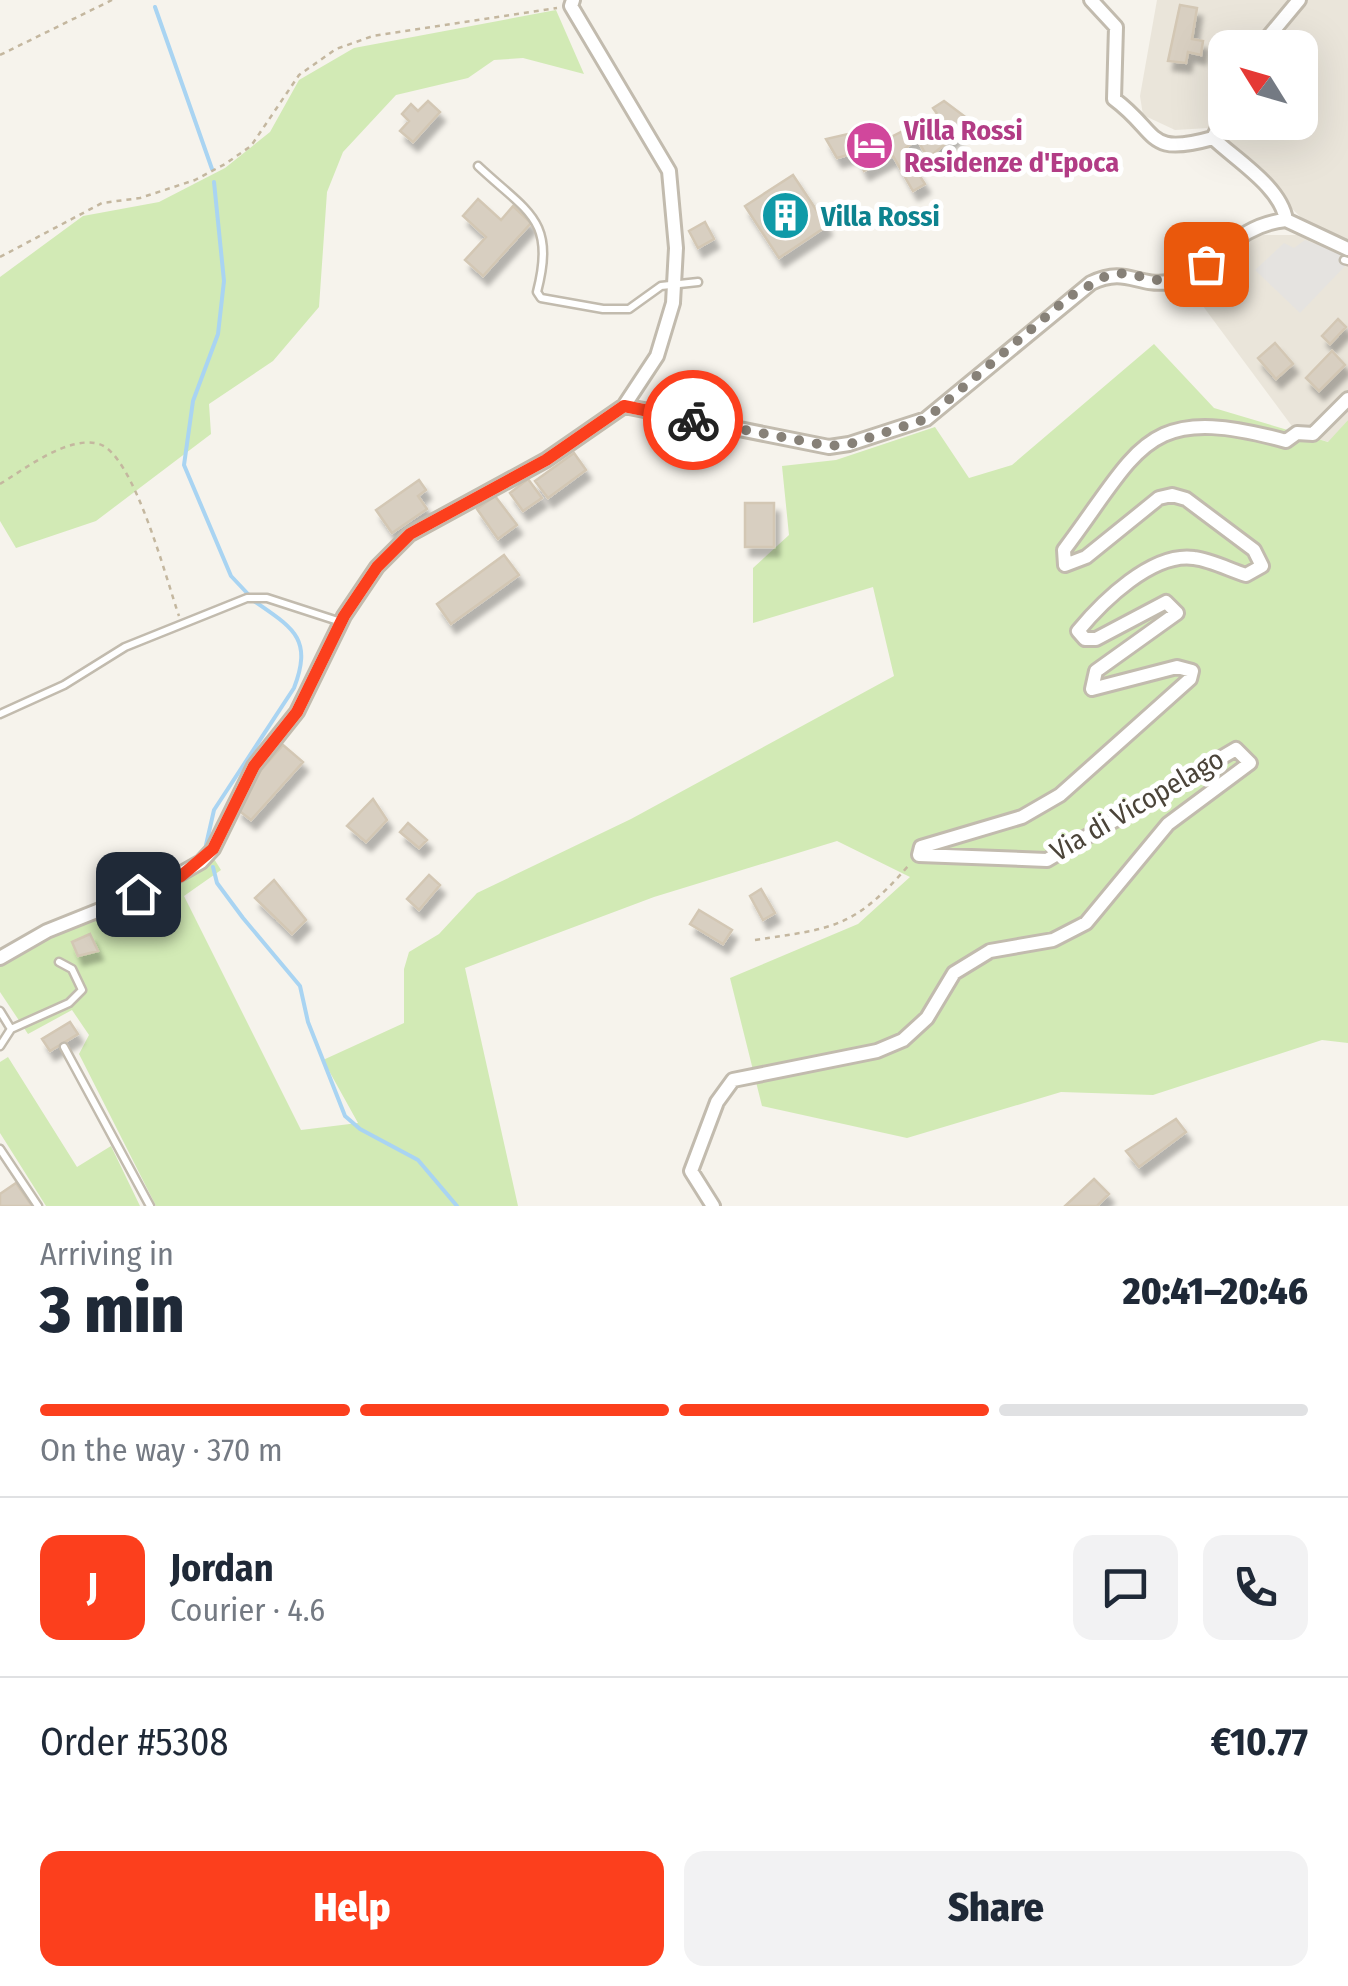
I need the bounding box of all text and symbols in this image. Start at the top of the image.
north arrow [1208,30,1318,140]
map controls [1208,30,1318,140]
place label: Villa Rossi Residenze d'Epoca [903,114,1119,179]
hotel icon: Villa Rossi Residenze d'Epoca [843,120,895,172]
building icon: Villa Rossi [760,190,812,242]
place label: Villa Rossi [820,200,940,233]
pin [1164,222,1249,307]
icon: bag [1179,237,1234,292]
courier [643,370,743,470]
icon: bike [666,393,721,448]
street label: Via di Vicopelago [1044,742,1230,868]
pin [96,852,181,937]
icon: home [111,867,166,922]
text: Arriving in [40,1235,174,1273]
text: 20:41–20:46 [1123,1268,1308,1314]
text: 3 min [40,1271,185,1349]
text: On the way · 370 m [40,1431,283,1469]
button: chat [1073,1535,1178,1640]
button: phone [1203,1535,1308,1640]
text: Jordan [170,1545,274,1591]
text: J [87,1564,98,1610]
text: Courier · 4.6 [170,1591,325,1629]
text: Order #5308 [40,1719,228,1765]
text: €10.77 [1211,1719,1308,1765]
button: Help [40,1851,664,1966]
button: Share [684,1851,1308,1966]

